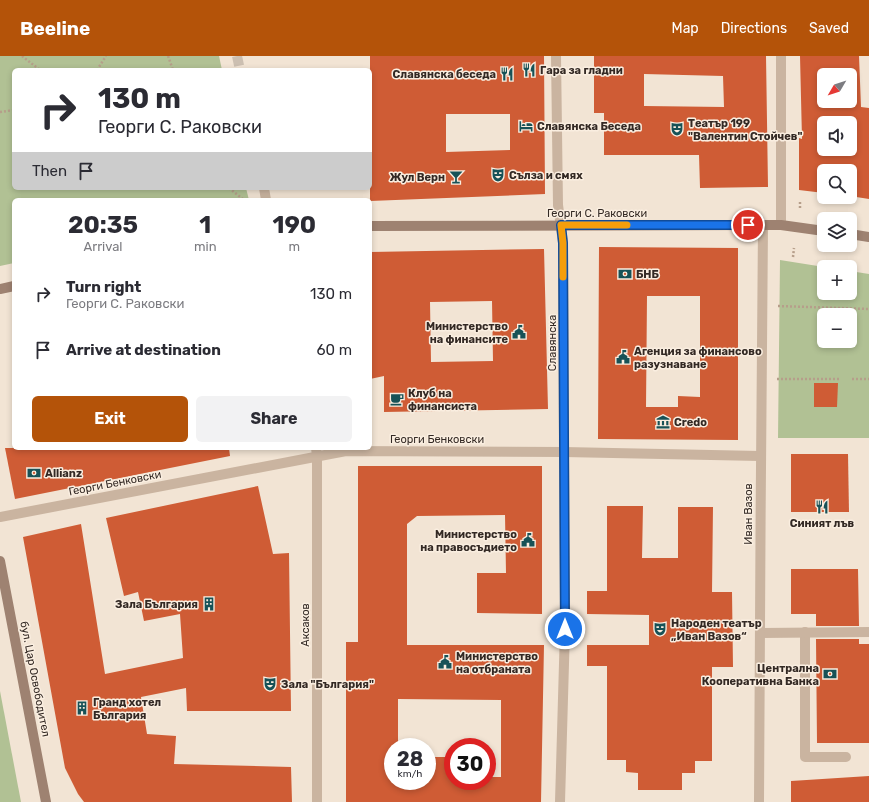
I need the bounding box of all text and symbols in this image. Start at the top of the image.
text: Beeline [20,17,90,40]
text: Map [672,20,699,37]
text: Directions [721,20,787,37]
text: Saved [809,20,849,37]
restaurant icon: Гара за гладни [521,62,537,78]
place label: Гара за гладни [540,64,623,77]
restaurant icon: Славянска беседа [499,66,515,82]
place label: Славянска беседа [393,68,496,81]
north arrow [817,68,857,108]
map controls [817,68,857,348]
text: 130 m [98,82,181,115]
icon: right [32,84,84,136]
text: Георги С. Раковски [98,116,262,138]
button: sound [817,116,857,156]
place label: Театър 199 "Валентин Стойчев" [688,117,802,143]
hotel icon: Славянска Беседа [518,118,534,134]
place label: Славянска Беседа [537,120,641,133]
theatre icon: Театър 199 "Валентин Стойчев" [669,121,685,137]
icon: arrive [75,160,97,182]
text: Then [32,162,67,180]
button: search [817,164,857,204]
theatre icon: Сълза и смях [490,167,506,183]
bar icon: Жул Верн [448,169,464,185]
place label: Сълза и смях [509,169,583,182]
place label: Жул Верн [390,171,445,184]
street label: Георги С. Раковски [547,207,647,220]
pin [731,208,765,242]
text: 20:35 [68,211,138,239]
text: 1 [199,211,211,239]
text: 190 [272,211,316,239]
button: layers [817,212,857,252]
icon: arrive [737,214,759,236]
text: Arrival [83,239,123,254]
text: min [194,239,217,254]
text: m [289,239,300,254]
button: + [817,260,857,300]
bank icon: БНБ [617,266,633,282]
place label: БНБ [636,268,659,281]
text: Turn right [66,278,141,296]
icon: right [32,283,54,305]
text: 130 m [310,285,352,303]
text: Георги С. Раковски [66,296,184,311]
button: − [817,308,857,348]
street label: Славянска [546,315,559,371]
place label: Министерство на финансите [426,320,508,346]
public building icon: Министерство на финансите [511,324,527,340]
icon: arrive [32,339,54,361]
text: Arrive at destination [66,341,221,359]
text: 60 m [316,341,352,359]
place label: Агенция за финансово разузнаване [634,345,762,371]
public building icon: Агенция за финансово разузнаване [615,349,631,365]
place label: Клуб на финансиста [408,387,477,413]
cafe icon: Клуб на финансиста [389,391,405,407]
button: Exit [32,396,188,442]
button: Share [196,396,352,442]
museum icon: Credo [655,414,671,430]
place label: Credo [674,416,707,429]
street label: Георги Бенковски [390,433,484,446]
bank icon: Allianz [26,465,42,481]
place label: Allianz [45,467,82,480]
street label: Георги Бенковски [68,468,162,498]
street label: Иван Вазов [742,483,755,545]
restaurant icon: Синият лъв [814,499,830,515]
place label: Синият лъв [790,517,855,530]
place label: Министерство на правосъдието [420,528,517,554]
public building icon: Министерство на правосъдието [520,532,536,548]
building icon: Зала България [201,596,217,612]
place label: Зала България [115,598,198,611]
street label: Аксаков [299,603,312,647]
position arrow [544,608,586,650]
place label: Народен театър „Иван Вазов“ [671,617,762,643]
street label: бул. Цар Освободител [17,620,53,738]
theatre icon: Народен театър „Иван Вазов“ [652,621,668,637]
place label: Министерство на отбраната [456,650,538,676]
public building icon: Министерство на отбраната [437,654,453,670]
place label: Централна Кооперативна Банка [702,662,819,688]
bank icon: Централна Кооперативна Банка [822,666,838,682]
theatre icon: Зала "България" [262,676,278,692]
place label: Зала "България" [281,678,374,691]
place label: Гранд хотел България [93,696,161,722]
building icon: Гранд хотел България [74,700,90,716]
speed limit sign: 30 [444,738,496,790]
text: 28 [397,747,423,771]
text: km/h [398,768,422,780]

